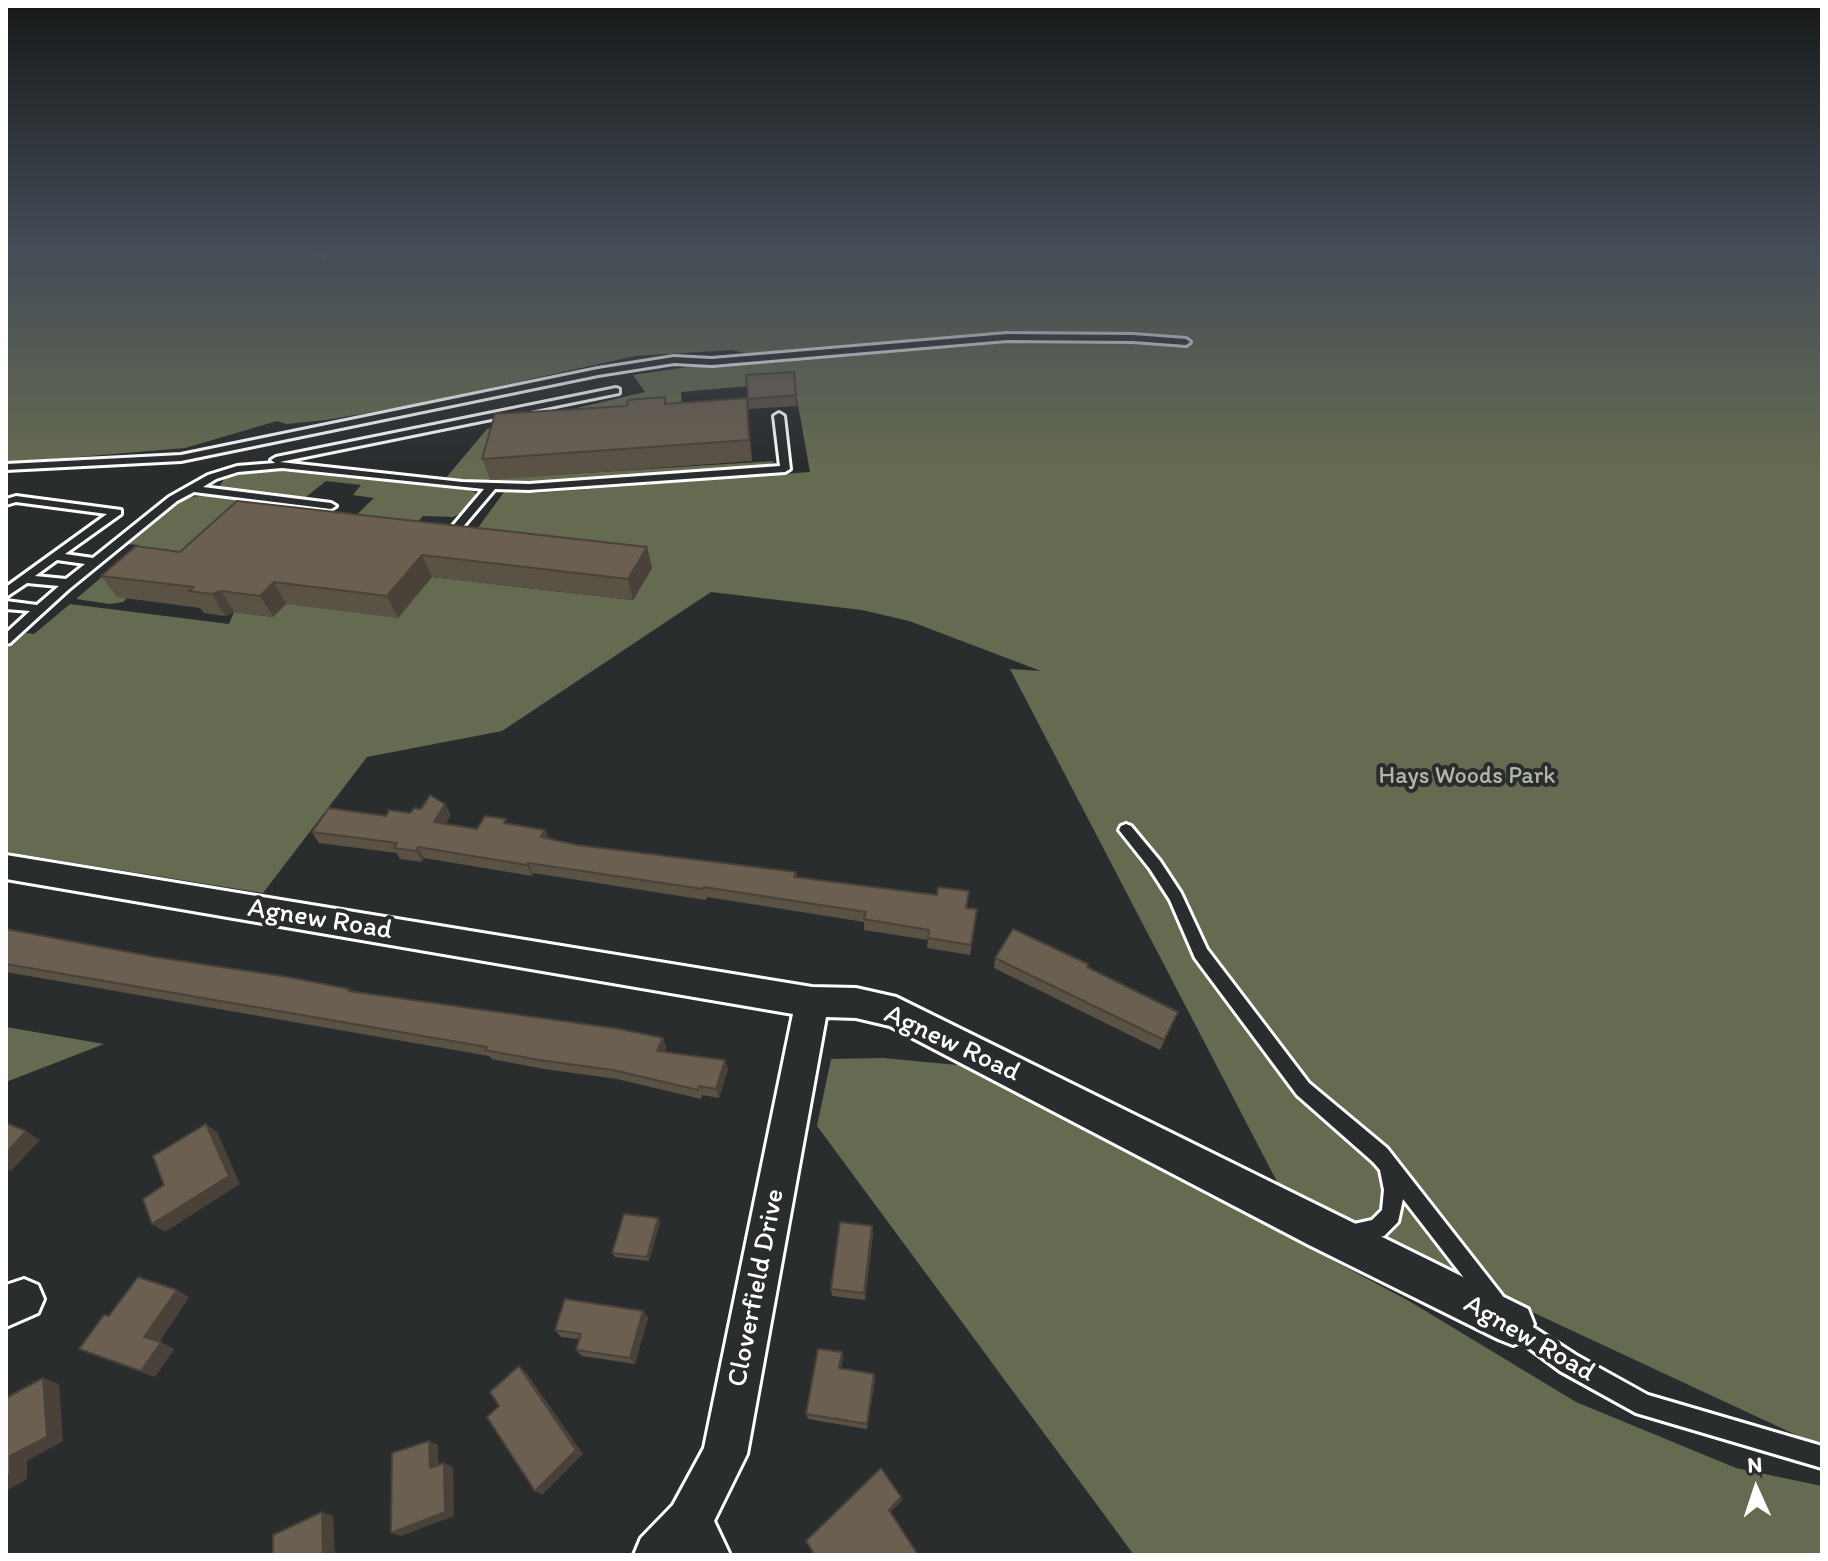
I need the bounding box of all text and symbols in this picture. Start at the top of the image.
park label: Hays Woods Park [1379,763,1555,791]
street label: Agnew Road [245,892,395,948]
street label: Agnew Road [879,998,1025,1090]
street label: Cloverfield Drive [721,1186,793,1390]
street label: Agnew Road [1457,1288,1601,1390]
north arrow [1716,1449,1796,1529]
text: N [1747,1451,1763,1478]

